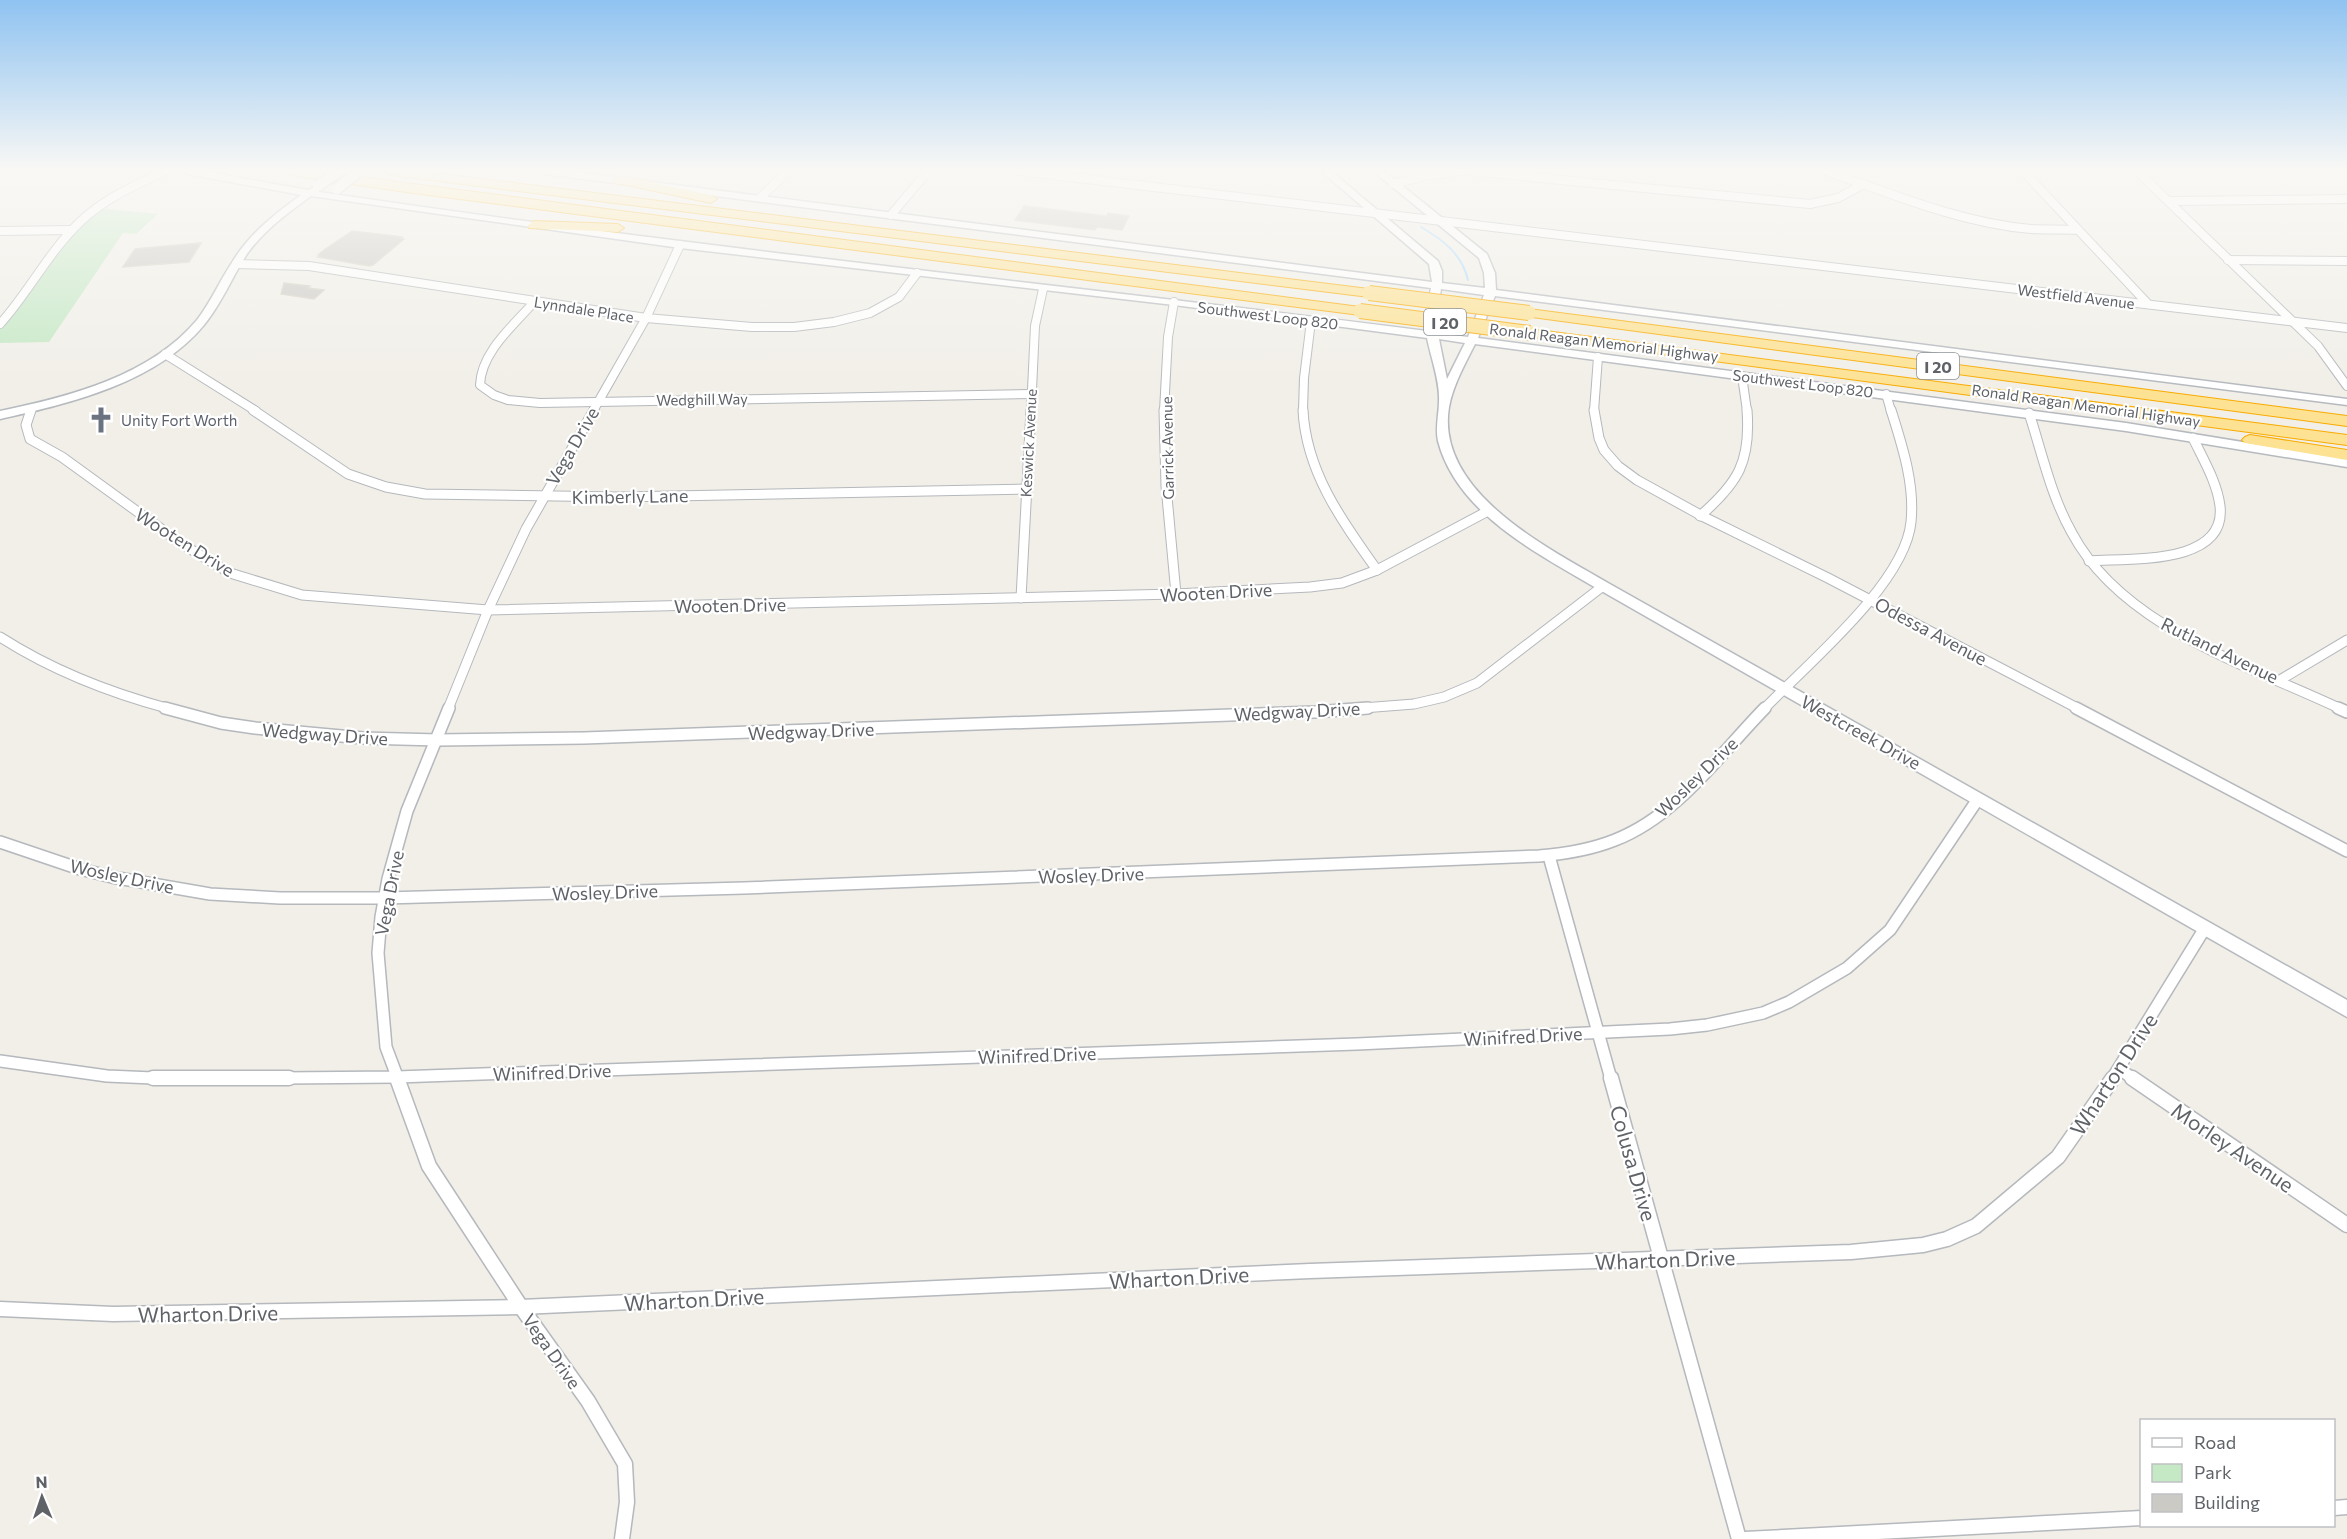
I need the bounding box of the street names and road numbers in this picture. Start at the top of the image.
street label: Westfield Avenue [2016,280,2136,312]
street label: Lynndale Place [533,292,635,326]
street label: Southwest Loop 820 [1197,297,1339,333]
road number: I 20 [1424,309,1466,335]
street label: Ronald Reagan Memorial Highway [1488,319,1720,365]
road number: I 20 [1917,353,1959,379]
street label: Southwest Loop 820 [1732,365,1874,401]
street label: Ronald Reagan Memorial Highway [1971,380,2202,430]
street label: Keswick Avenue [1016,388,1040,498]
street label: Wedghill Way [656,389,748,409]
street label: Garrick Avenue [1157,396,1177,500]
street label: Vega Drive [541,403,603,489]
street label: Kimberly Lane [572,484,688,508]
street label: Wooten Drive [131,503,239,581]
street label: Wooten Drive [1159,578,1273,606]
street label: Odessa Avenue [1871,592,1991,670]
street label: Wooten Drive [674,593,786,617]
street label: Rutland Avenue [2158,612,2282,688]
street label: Westcreek Drive [1797,690,1925,774]
street label: Wedgway Drive [1233,697,1361,725]
street label: Wedgway Drive [747,718,875,744]
street label: Wedgway Drive [261,719,389,749]
street label: Wosley Drive [1650,732,1742,822]
street label: Vega Drive [370,848,408,938]
street label: Wosley Drive [68,854,176,898]
street label: Wosley Drive [1038,862,1144,888]
street label: Wosley Drive [552,879,658,905]
street label: Wharton Drive [2064,1008,2162,1140]
street label: Winifred Drive [1463,1022,1583,1050]
street label: Winifred Drive [977,1042,1097,1068]
street label: Winifred Drive [492,1059,612,1085]
street label: Morley Avenue [2167,1097,2299,1197]
street label: Colusa Drive [1606,1102,1662,1224]
street label: Wharton Drive [1594,1244,1736,1274]
street label: Wharton Drive [1108,1261,1250,1293]
street label: Wharton Drive [623,1283,765,1315]
street label: Wharton Drive [137,1299,279,1327]
street label: Vega Drive [518,1309,586,1393]

